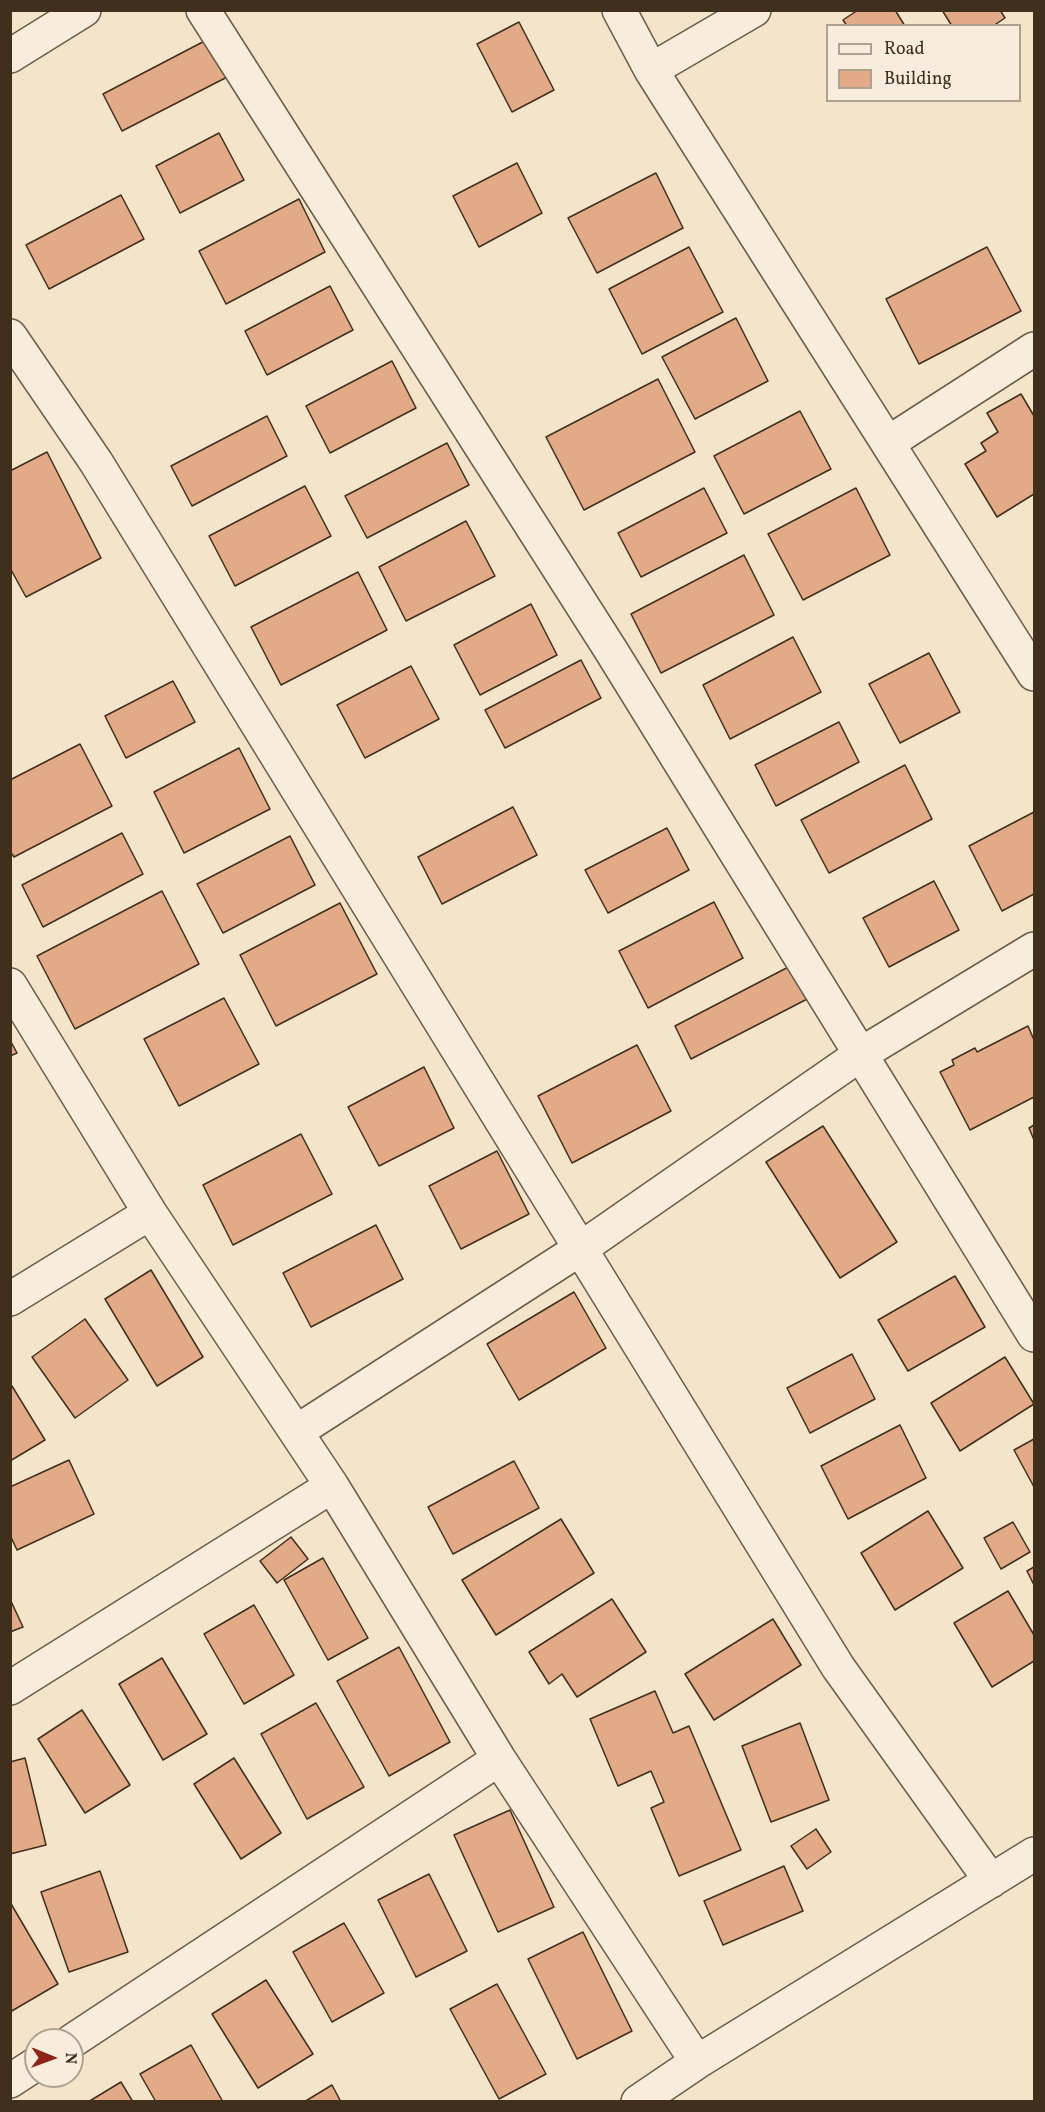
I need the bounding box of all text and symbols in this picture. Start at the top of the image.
legend [826,24,1021,102]
text: Road [884,37,925,62]
text: Building [884,67,952,92]
north arrow [24,2028,84,2088]
text: N [59,2052,81,2064]

